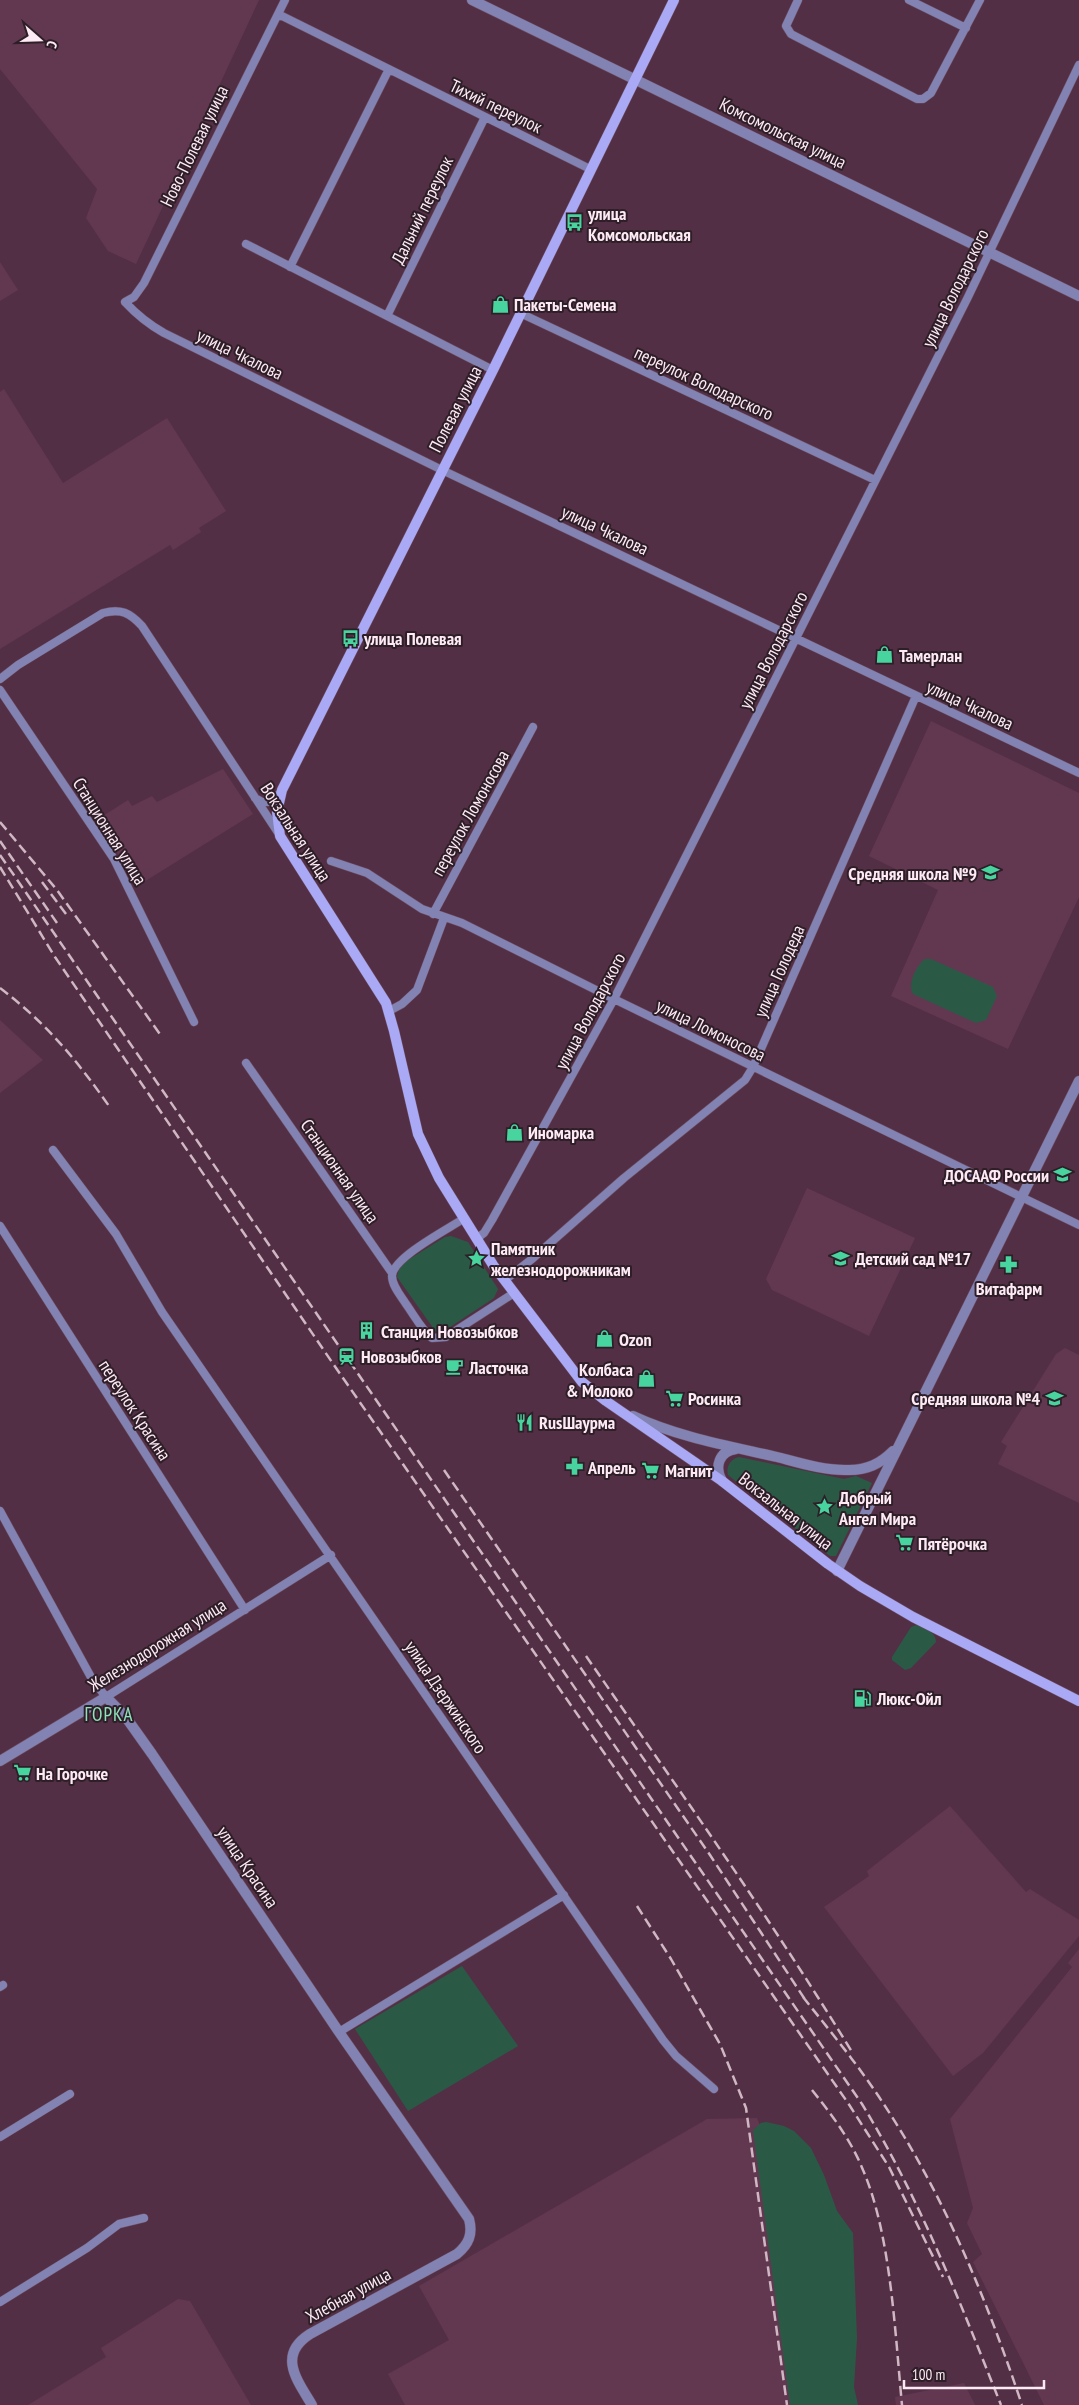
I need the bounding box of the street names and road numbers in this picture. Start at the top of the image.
street label: Тихий переулок [446,74,546,138]
street label: Ново-Полевая улица [155,82,233,210]
street label: Комсомольская улица [716,92,850,174]
street label: Дальний переулок [386,152,458,268]
street label: улица Володарского [916,225,994,351]
street label: улица Чкалова [193,323,287,385]
street label: переулок Володарского [631,341,777,425]
street label: Полевая улица [423,362,487,456]
street label: улица Чкалова [558,500,652,560]
street label: улица Володарского [733,587,813,713]
street label: улица Чкалова [923,675,1017,735]
street label: переулок Ломоносова [426,746,514,880]
street label: Станционная улица [68,773,152,889]
street label: Вокзальная улица [255,778,337,886]
street label: улица Голодеда [748,921,810,1021]
street label: улица Володарского [550,948,631,1073]
street label: улица Ломоносова [653,994,769,1066]
street label: Станционная улица [296,1114,384,1228]
street label: переулок Красина [94,1355,176,1465]
street label: Вокзальная улица [734,1467,838,1555]
street label: Железнодорожная улица [83,1593,230,1697]
street label: улица Дзержинского [400,1636,492,1758]
street label: улица Красина [212,1822,284,1912]
street label: Хлебная улица [301,2262,395,2328]

